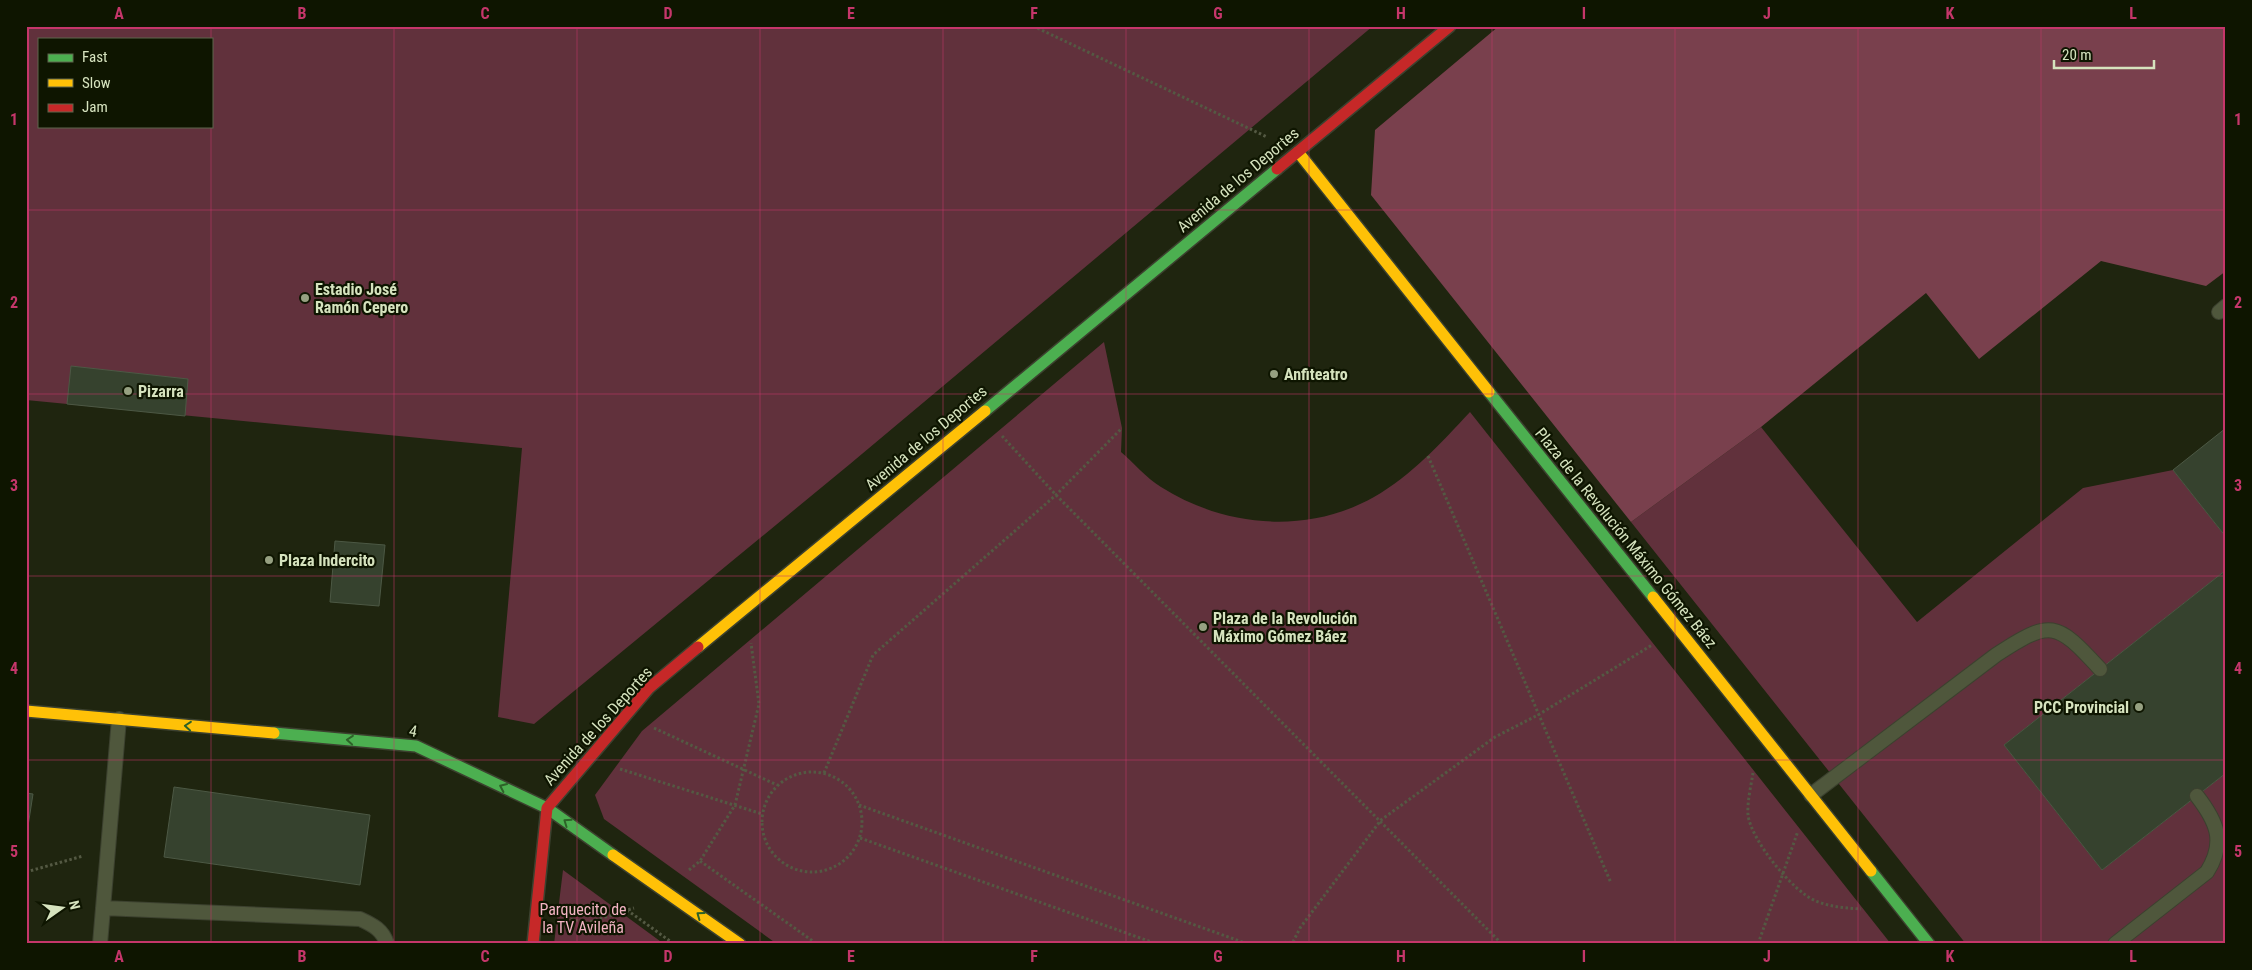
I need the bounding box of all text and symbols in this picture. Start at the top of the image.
text: A [114,4,124,23]
text: B [298,4,307,23]
text: C [480,4,490,23]
text: D [663,4,673,23]
text: E [847,4,855,23]
text: F [1030,4,1038,23]
text: G [1213,4,1223,23]
text: H [1396,4,1406,23]
text: I [1582,4,1586,23]
text: J [1763,4,1771,23]
text: K [1946,4,1955,23]
text: L [2129,4,2137,23]
legend [38,38,212,128]
scale bar [2054,38,2154,70]
text: 20 m [2062,46,2092,64]
text: Fast [82,48,107,66]
text: Slow [82,74,111,92]
text: Jam [82,98,108,116]
text: 1 [10,110,18,129]
text: 1 [2234,110,2242,129]
street label: Avenida de los Deportes [1173,124,1303,236]
place label: Estadio José Ramón Cepero [315,280,408,317]
marker: Estadio José Ramón Cepero [299,292,311,304]
text: 2 [10,293,18,312]
text: 2 [2234,293,2242,312]
place label: Anfiteatro [1284,365,1348,384]
marker: Anfiteatro [1268,368,1280,380]
place label: Pizarra [138,382,184,401]
street label: Avenida de los Deportes [861,382,991,494]
marker: Pizarra [122,385,134,397]
street label: Plaza de la Revolución Máximo Gómez Báez [1531,424,1721,652]
text: 3 [10,476,18,495]
text: 3 [2234,476,2242,495]
place label: Plaza Indercito [279,551,375,570]
marker: Plaza Indercito [263,554,275,566]
place label: Plaza de la Revolución Máximo Gómez Báez [1213,609,1357,646]
marker: Plaza de la Revolución Máximo Gómez Báez [1197,621,1209,633]
text: 4 [10,659,18,678]
text: 4 [2234,659,2242,678]
street label: Avenida de los Deportes [540,663,656,789]
place label: PCC Provincial [2034,698,2129,717]
marker: PCC Provincial [2133,701,2145,713]
one-way arrow [183,720,191,731]
street label: 4 [407,721,419,741]
one-way arrow [345,735,353,746]
one-way arrow [499,783,508,793]
one-way arrow [563,819,573,828]
text: 5 [10,842,18,861]
text: 5 [2234,842,2242,861]
north arrow [38,882,88,932]
text: N [66,899,83,911]
park label: Parquecito de la TV Avileña [539,900,627,937]
one-way arrow [696,912,706,921]
text: A [114,947,124,966]
text: B [298,947,307,966]
text: C [480,947,490,966]
text: D [663,947,673,966]
text: E [847,947,855,966]
text: F [1030,947,1038,966]
text: G [1213,947,1223,966]
text: H [1396,947,1406,966]
text: I [1582,947,1586,966]
text: J [1763,947,1771,966]
text: K [1946,947,1955,966]
text: L [2129,947,2137,966]

